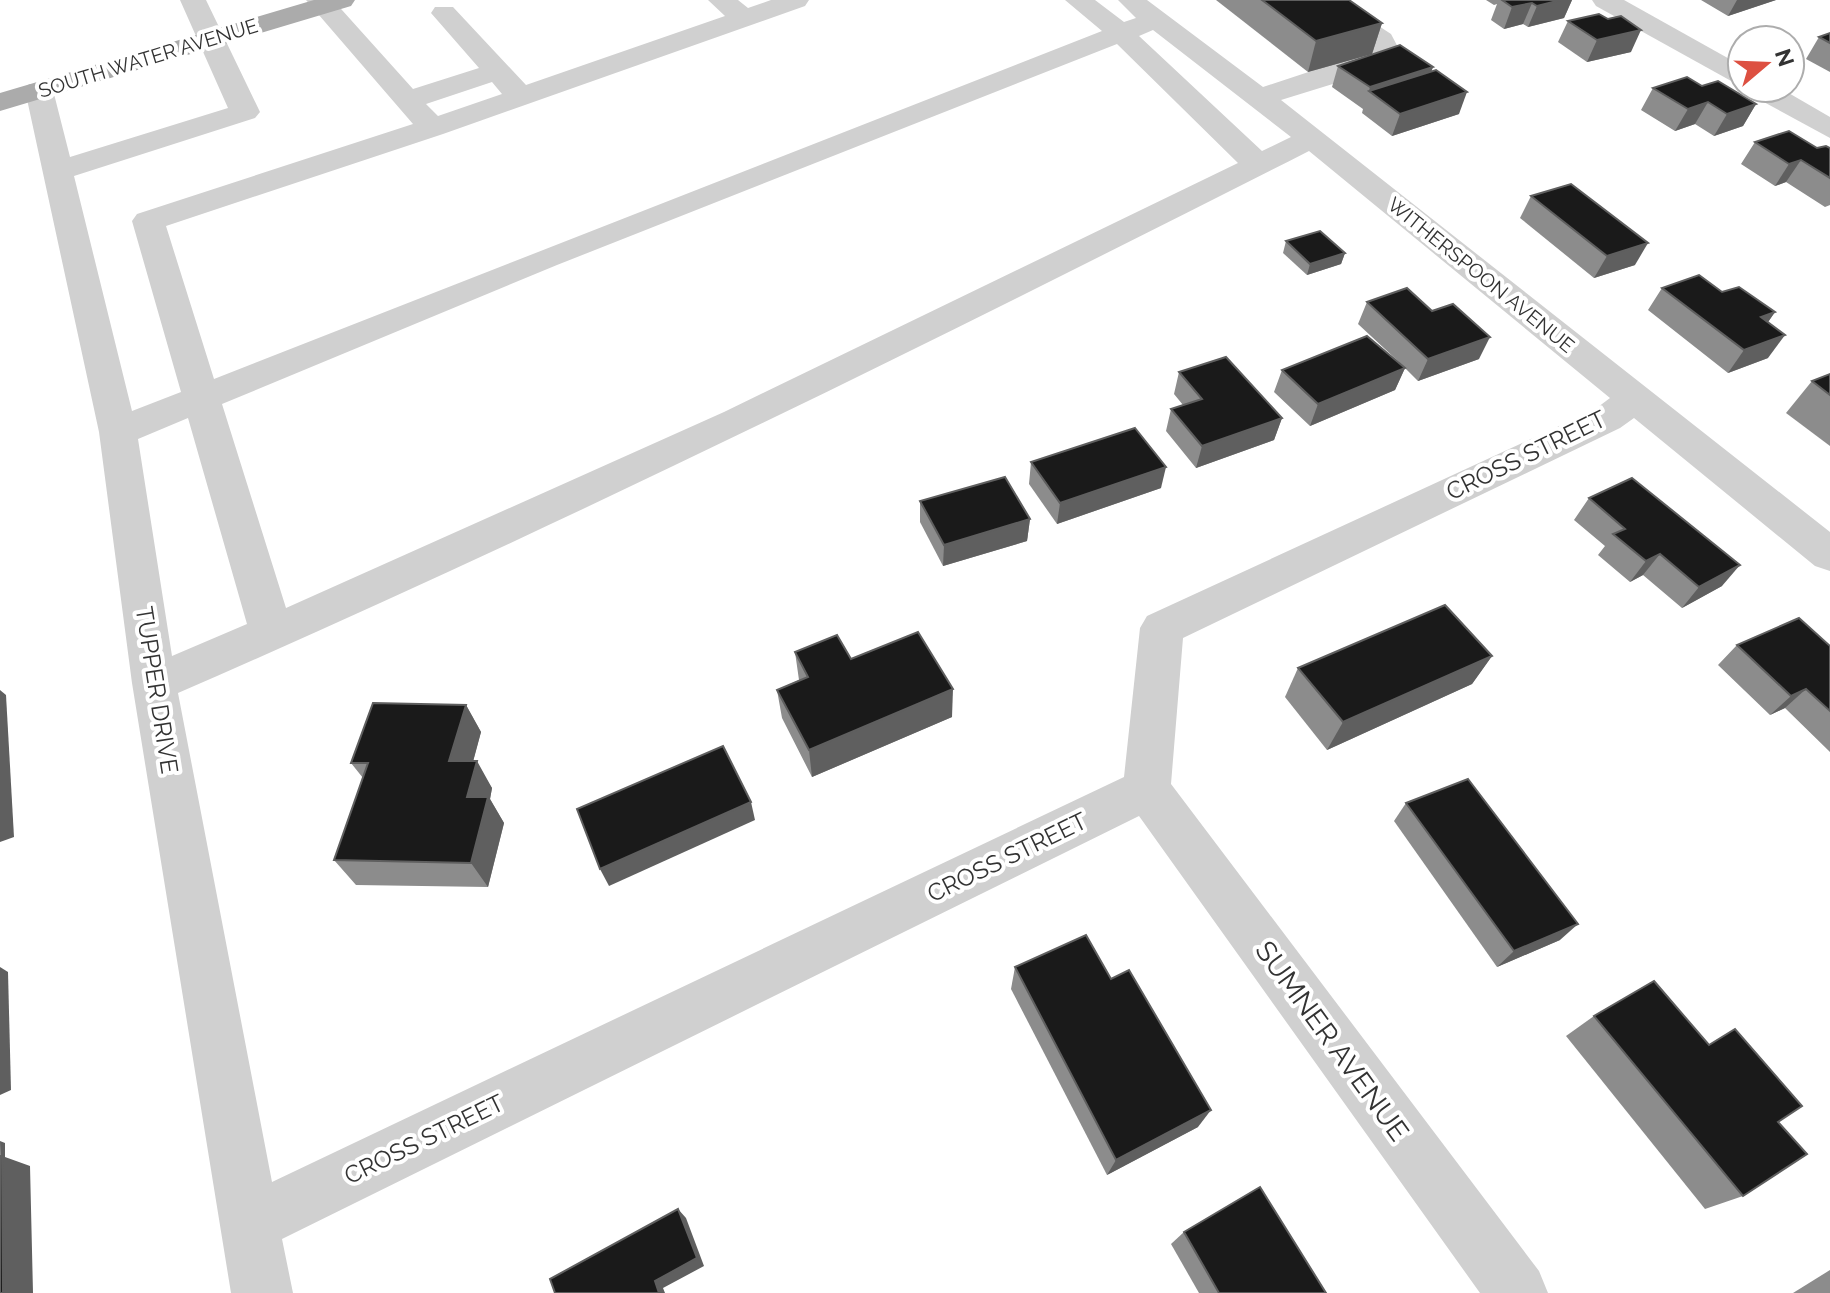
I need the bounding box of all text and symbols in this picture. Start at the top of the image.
street label: SOUTH WATER AVENUE [35,13,261,103]
north arrow [1726,24,1806,104]
text: N [1770,45,1800,70]
street label: WITHERSPOON AVENUE [1383,192,1579,358]
street label: CROSS STREET [1441,404,1611,506]
street label: TUPPER DRIVE [129,604,185,776]
street label: CROSS STREET [922,806,1092,908]
street label: SUMNER AVENUE [1248,935,1416,1147]
street label: CROSS STREET [339,1088,509,1190]

